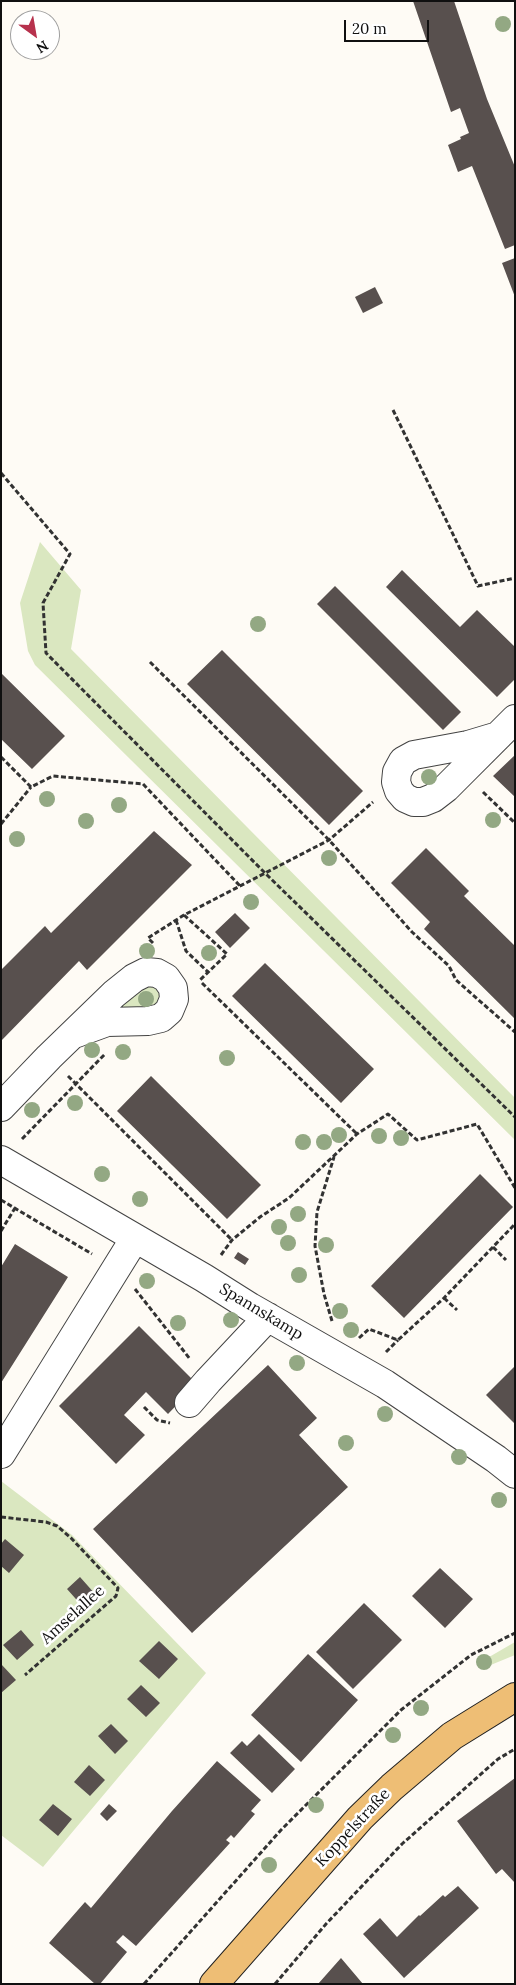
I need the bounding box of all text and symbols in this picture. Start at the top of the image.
north arrow [10,10,60,60]
scale bar [346,10,431,42]
text: 20 m [352,19,387,38]
text: N [33,36,52,57]
street label: Spannskamp [216,1279,306,1345]
street label: Amselallee [37,1581,109,1649]
street label: Koppelstraße [312,1785,394,1871]

